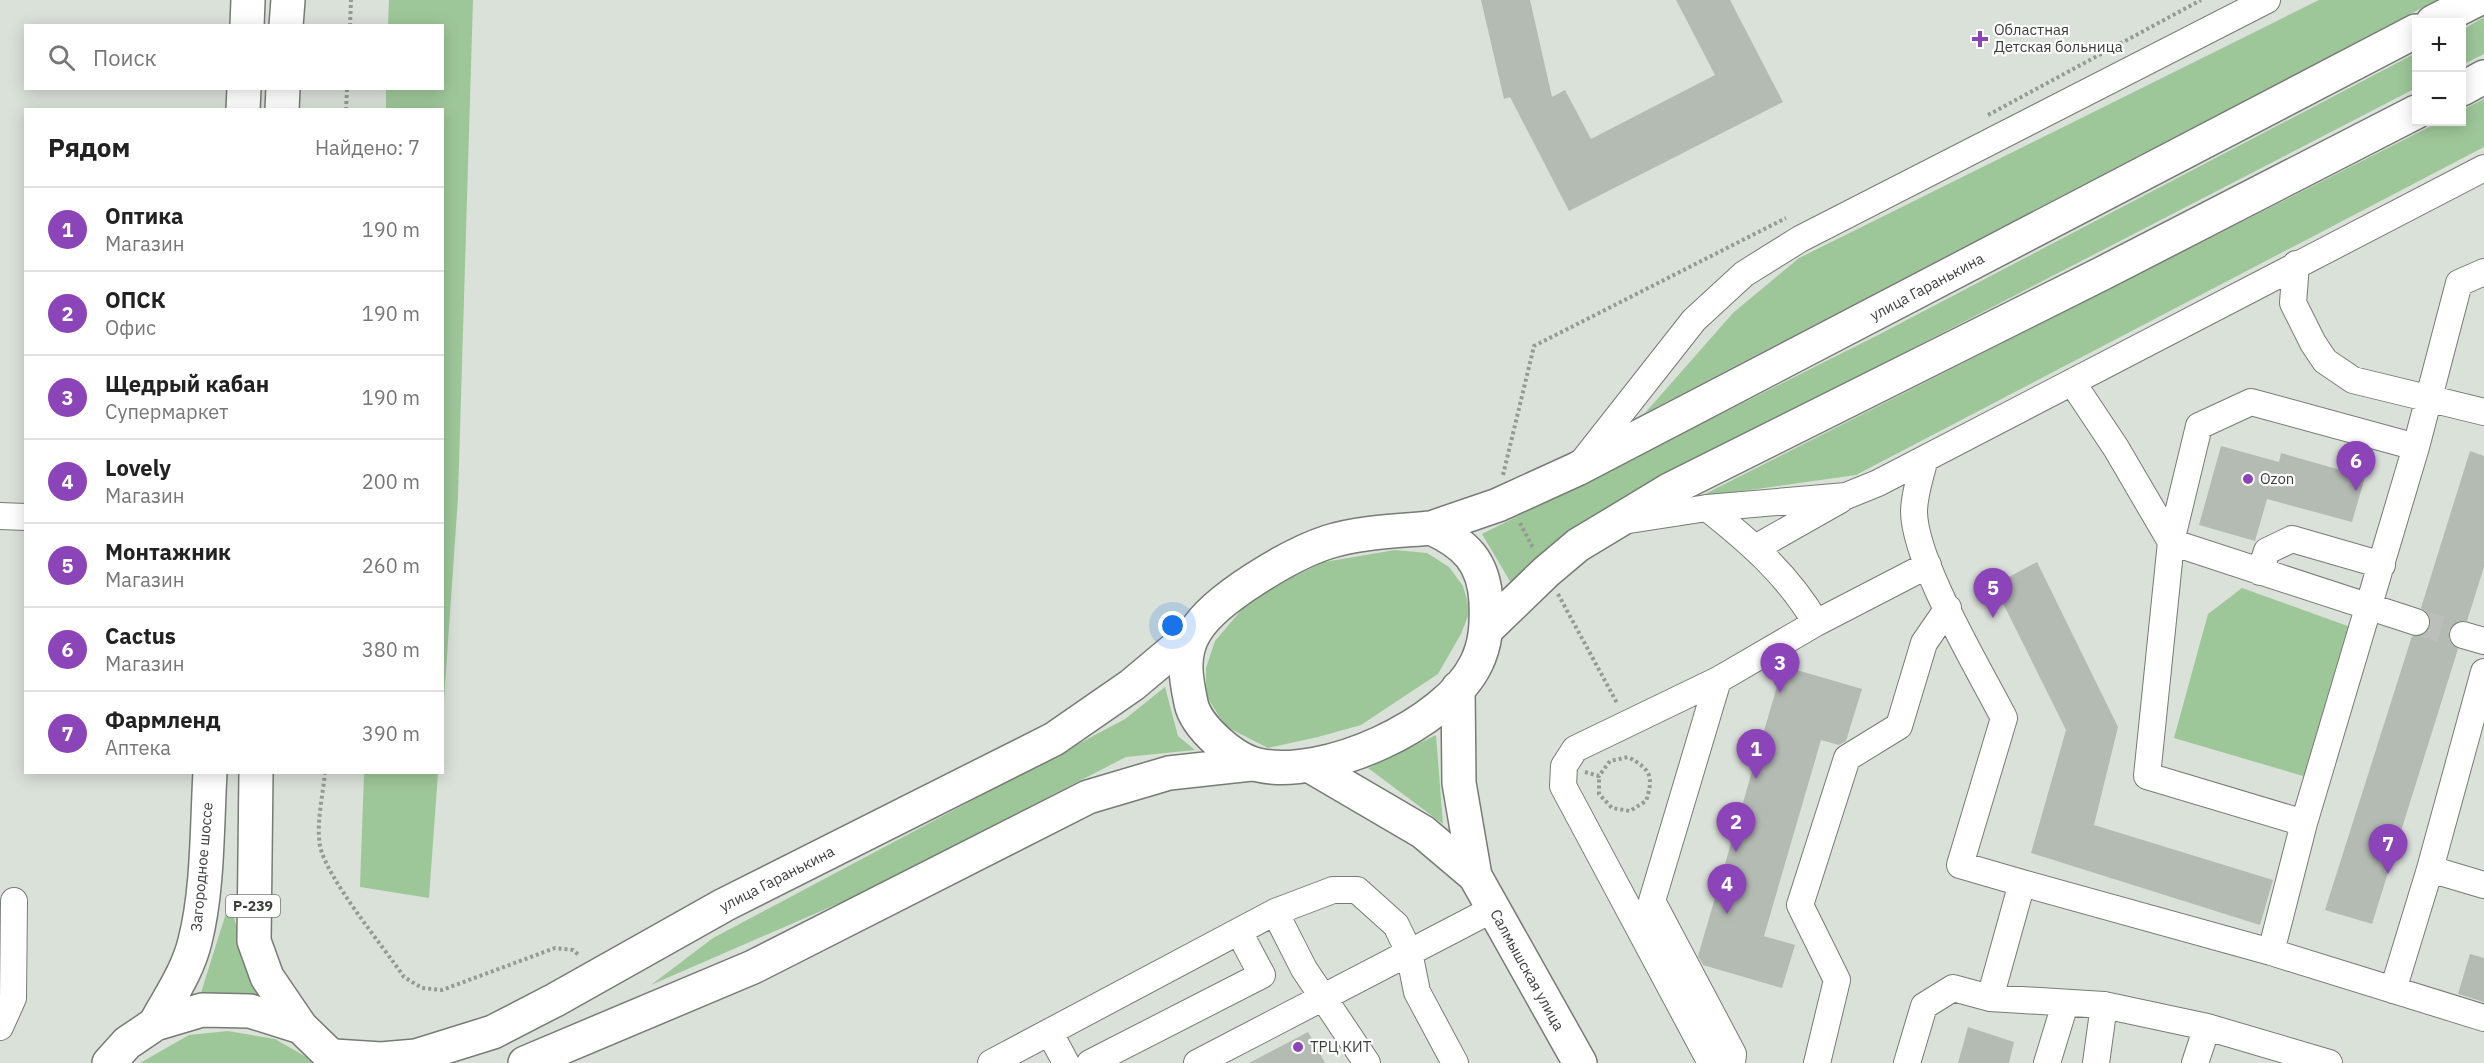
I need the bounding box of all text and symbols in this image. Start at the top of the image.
map controls [2412,18,2466,126]
button: + [2412,18,2466,72]
place label: Областная Детская больница [1994,20,2123,56]
search box [24,24,444,90]
marker: Областная Детская больница [1971,30,1989,48]
icon: search [45,41,78,74]
text: Поиск [93,43,157,72]
button: − [2412,72,2466,126]
text: Рядом [48,130,130,164]
text: Найдено: 7 [315,134,420,161]
text: Оптика [105,201,183,230]
text: 1 [62,216,74,243]
text: 190 m [362,216,420,243]
text: Магазин [105,230,185,257]
street label: улица Гаранькина [1866,248,1987,325]
text: ОПСК [105,285,165,314]
text: 2 [62,300,74,327]
text: 190 m [362,300,420,327]
text: Офис [105,314,156,341]
text: Щедрый кабан [105,369,269,398]
text: 3 [62,384,74,411]
text: 190 m [362,384,420,411]
text: Супермаркет [105,398,228,425]
pin: 6 [2336,442,2376,491]
text: Lovely [105,453,171,482]
text: 4 [62,468,74,495]
text: 200 m [362,468,420,495]
place label: Ozon [2260,469,2294,488]
marker: Ozon [2241,472,2255,486]
text: Магазин [105,482,185,509]
text: Монтажник [105,537,231,566]
text: 5 [62,552,74,579]
text: 260 m [362,552,420,579]
text: Магазин [105,566,185,593]
pin: 5 [1974,568,2012,618]
your location [1158,611,1187,640]
text: Cactus [105,621,176,650]
text: 6 [62,636,74,663]
text: 380 m [362,636,420,663]
pin: 3 [1760,644,1800,693]
text: Магазин [105,650,185,677]
text: Фармленд [105,705,221,734]
text: 7 [62,720,74,747]
text: 390 m [362,720,420,747]
pin: 1 [1736,730,1776,779]
text: Аптека [105,734,171,761]
street label: Загородное шоссе [186,801,217,933]
pin: 2 [1716,802,1756,852]
pin: 7 [2368,824,2408,874]
street label: улица Гаранькина [716,841,837,916]
pin: 4 [1708,864,1746,914]
road number: Р-239 [226,895,280,917]
street label: Салмышская улица [1486,906,1569,1034]
place label: ТРЦ КИТ [1310,1037,1372,1056]
marker: ТРЦ КИТ [1291,1040,1305,1054]

